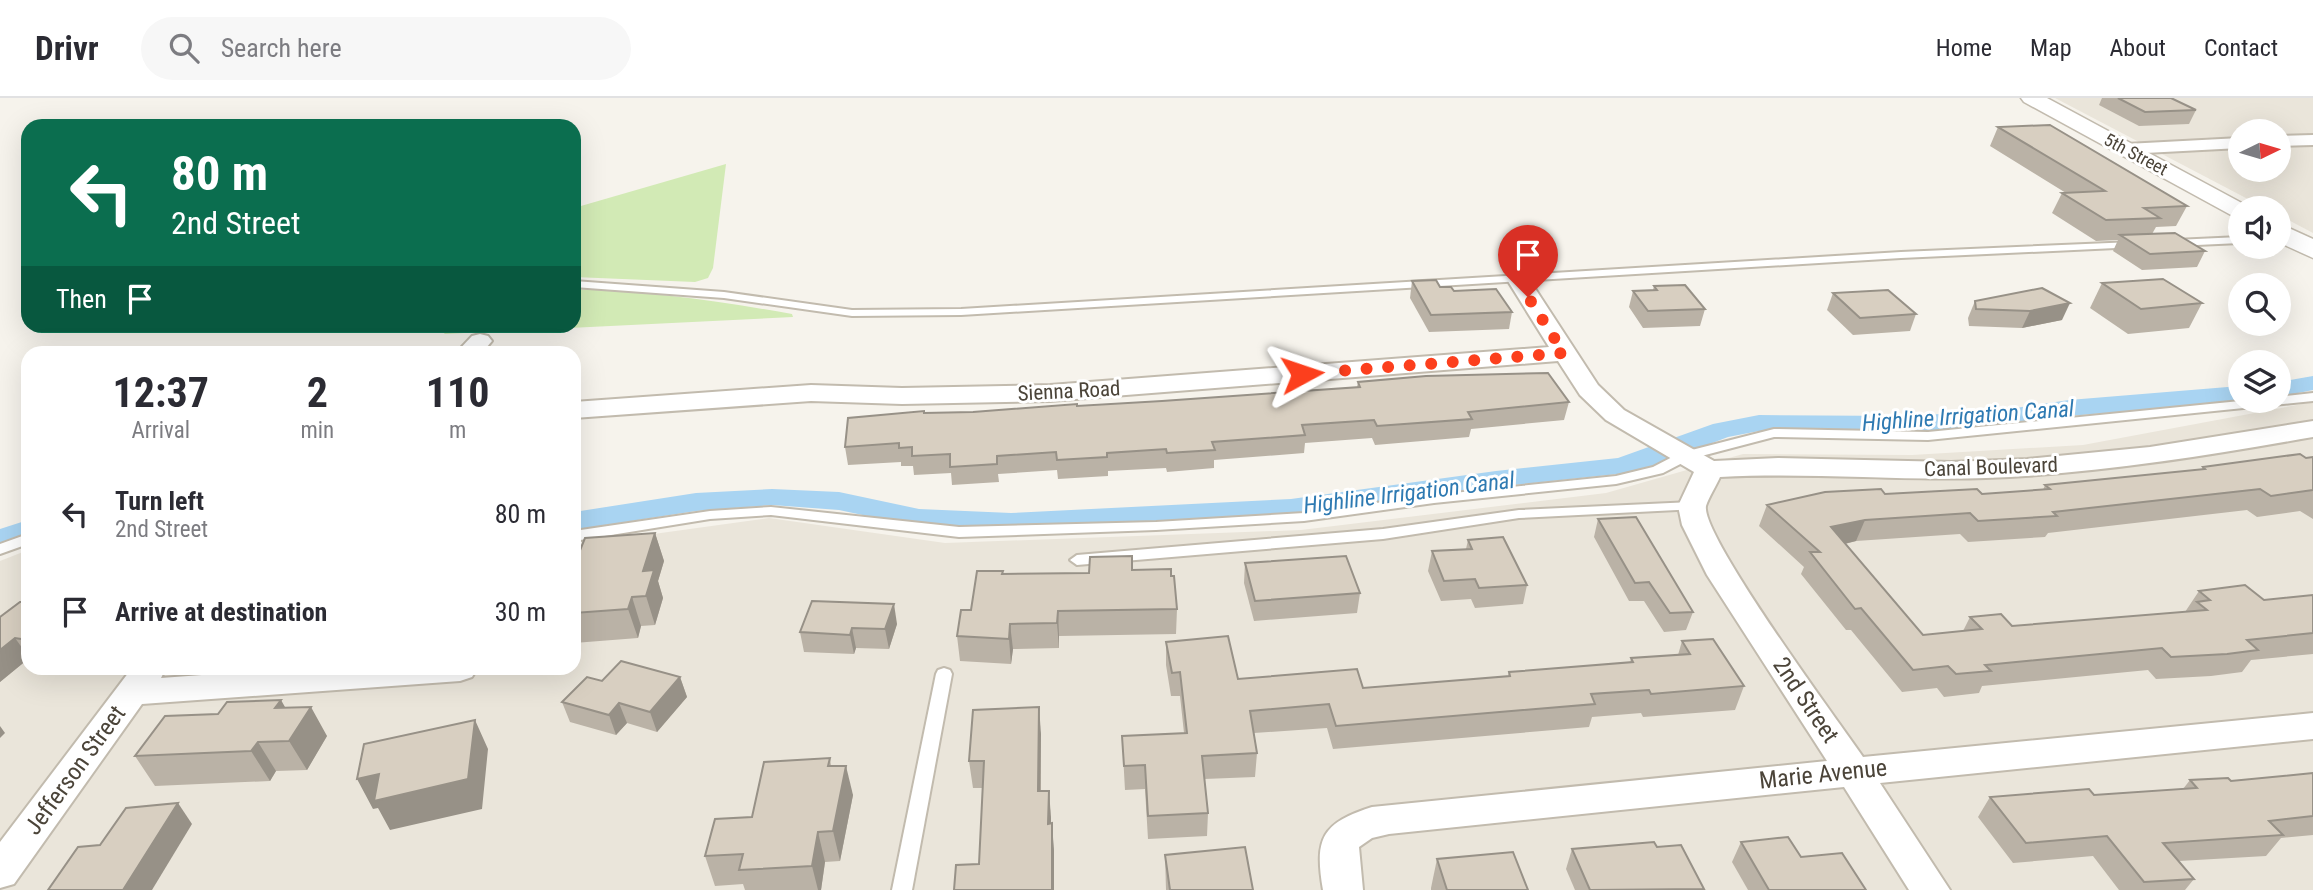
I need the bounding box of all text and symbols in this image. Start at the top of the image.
search box [141,17,631,80]
text: Drivr [35,29,99,68]
icon: search [165,29,203,67]
text: Search here [221,33,342,63]
text: Home [1936,34,1992,62]
text: Map [2030,34,2072,62]
text: About [2110,34,2166,62]
text: Contact [2204,34,2278,62]
north arrow [2228,119,2291,182]
map controls [2228,119,2291,413]
street label: 5th Street [2101,128,2171,180]
text: 80 m [171,145,268,202]
icon: left [56,147,147,238]
button: sound [2228,196,2291,259]
text: 2nd Street [171,204,301,242]
pin [1498,225,1558,297]
icon: arrive [1509,236,1547,274]
button: search [2228,273,2291,336]
icon: arrive [121,280,159,318]
text: Then [56,284,107,314]
position arrow [1265,337,1339,411]
button: layers [2228,350,2291,413]
text: 12:37 [113,368,209,417]
text: 2 [307,368,328,417]
text: 110 [426,368,489,417]
street label: Sienna Road [1017,376,1121,406]
water label: Highline Irrigation Canal [1861,395,2076,437]
text: Arrival [131,417,190,444]
text: min [300,417,334,444]
text: m [449,417,466,444]
street label: Canal Boulevard [1924,453,2058,481]
water label: Highline Irrigation Canal [1302,467,1517,519]
text: Turn left [115,486,204,516]
icon: left [56,495,94,533]
text: 80 m [495,499,546,529]
text: 2nd Street [115,516,208,543]
icon: arrive [56,593,94,631]
text: Arrive at destination [115,597,327,627]
text: 30 m [495,597,546,627]
street label: 2nd Street [1767,652,1845,748]
street label: Jefferson Street [19,700,131,840]
street label: Marie Avenue [1758,753,1888,795]

